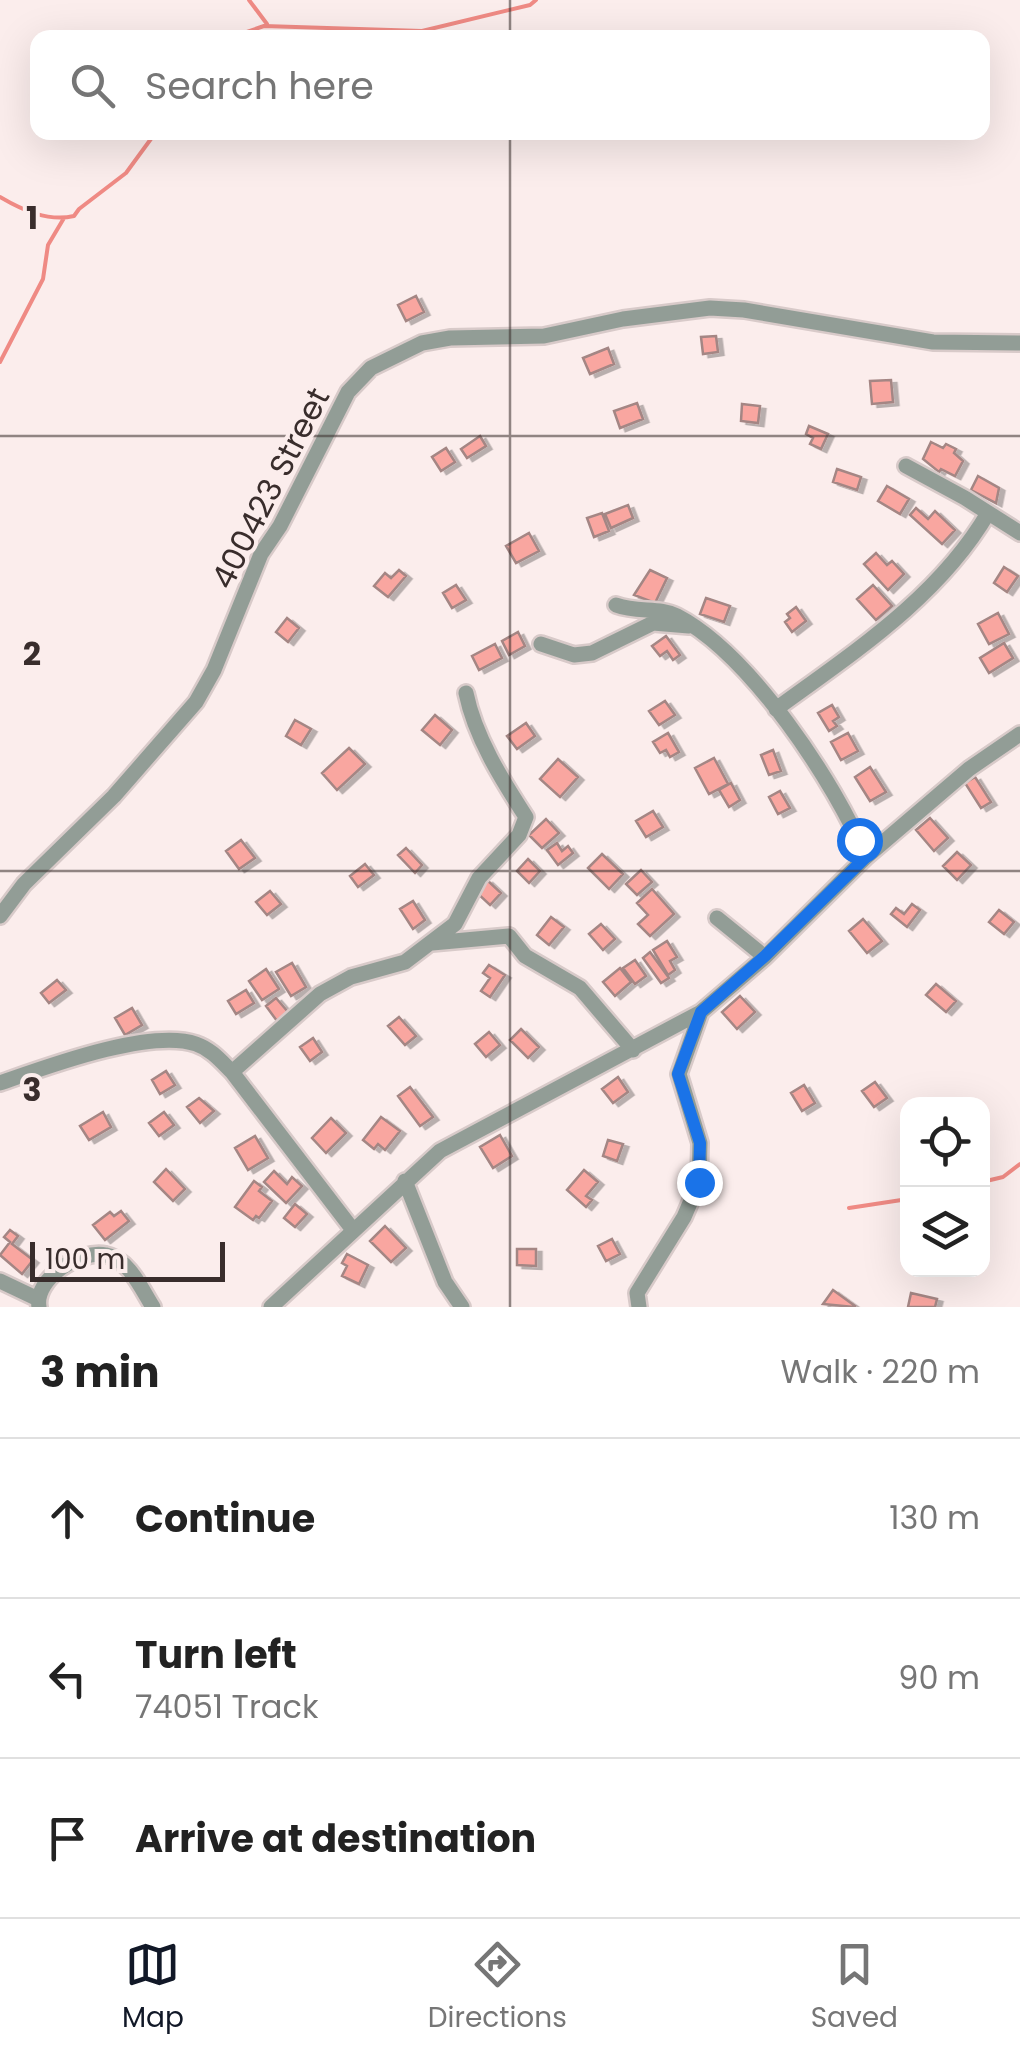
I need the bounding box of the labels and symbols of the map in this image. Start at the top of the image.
text: 1 [26,195,38,240]
street label: 400423 Street [200,380,340,596]
text: 2 [23,631,41,676]
route start [837,818,883,864]
text: 3 [22,1067,42,1112]
route end [677,1160,723,1206]
scale bar [30,1237,225,1282]

